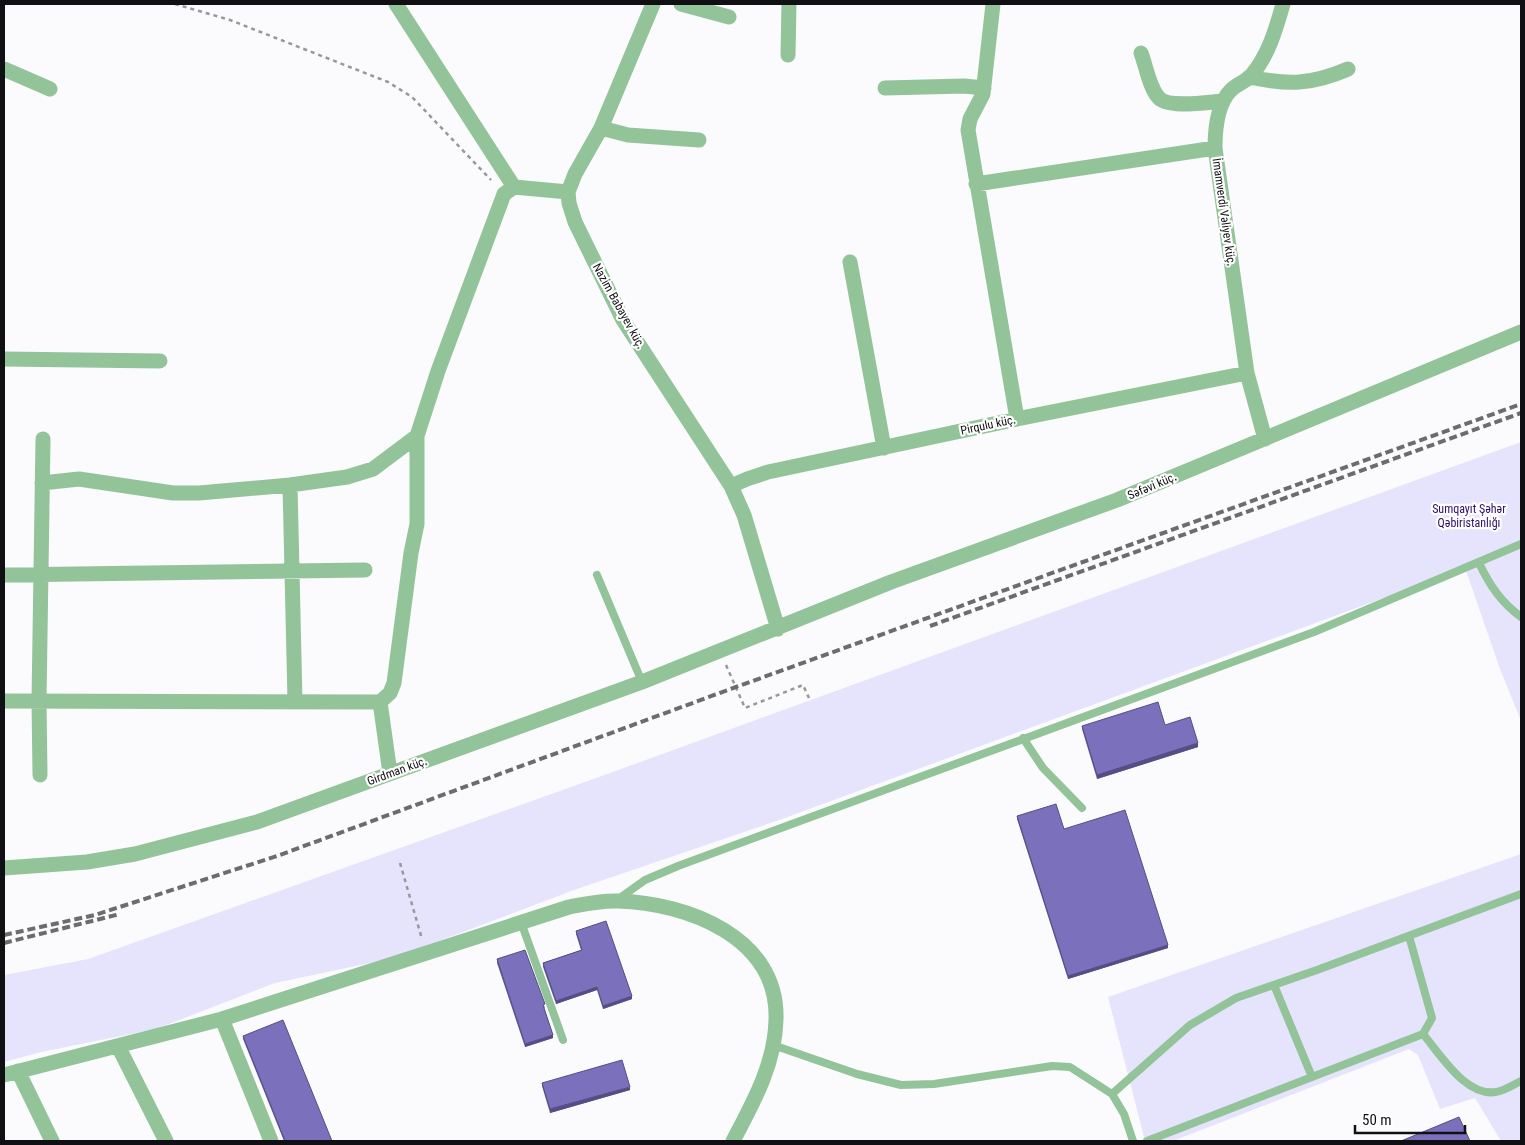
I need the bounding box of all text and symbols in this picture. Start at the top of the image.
street label: İmamverdi Vəliyev küç. [1210,157,1239,267]
street label: Nazim Babayev küç. [590,261,648,351]
street label: Pirqulu küç. [959,412,1017,438]
street label: Səfəvi küç. [1125,469,1179,503]
park label: Sumqayıt Şəhər Qəbiristanlığı [1432,502,1506,530]
street label: Girdman küç. [365,754,429,788]
scale bar [1355,1102,1465,1134]
text: 50 m [1362,1111,1392,1129]

